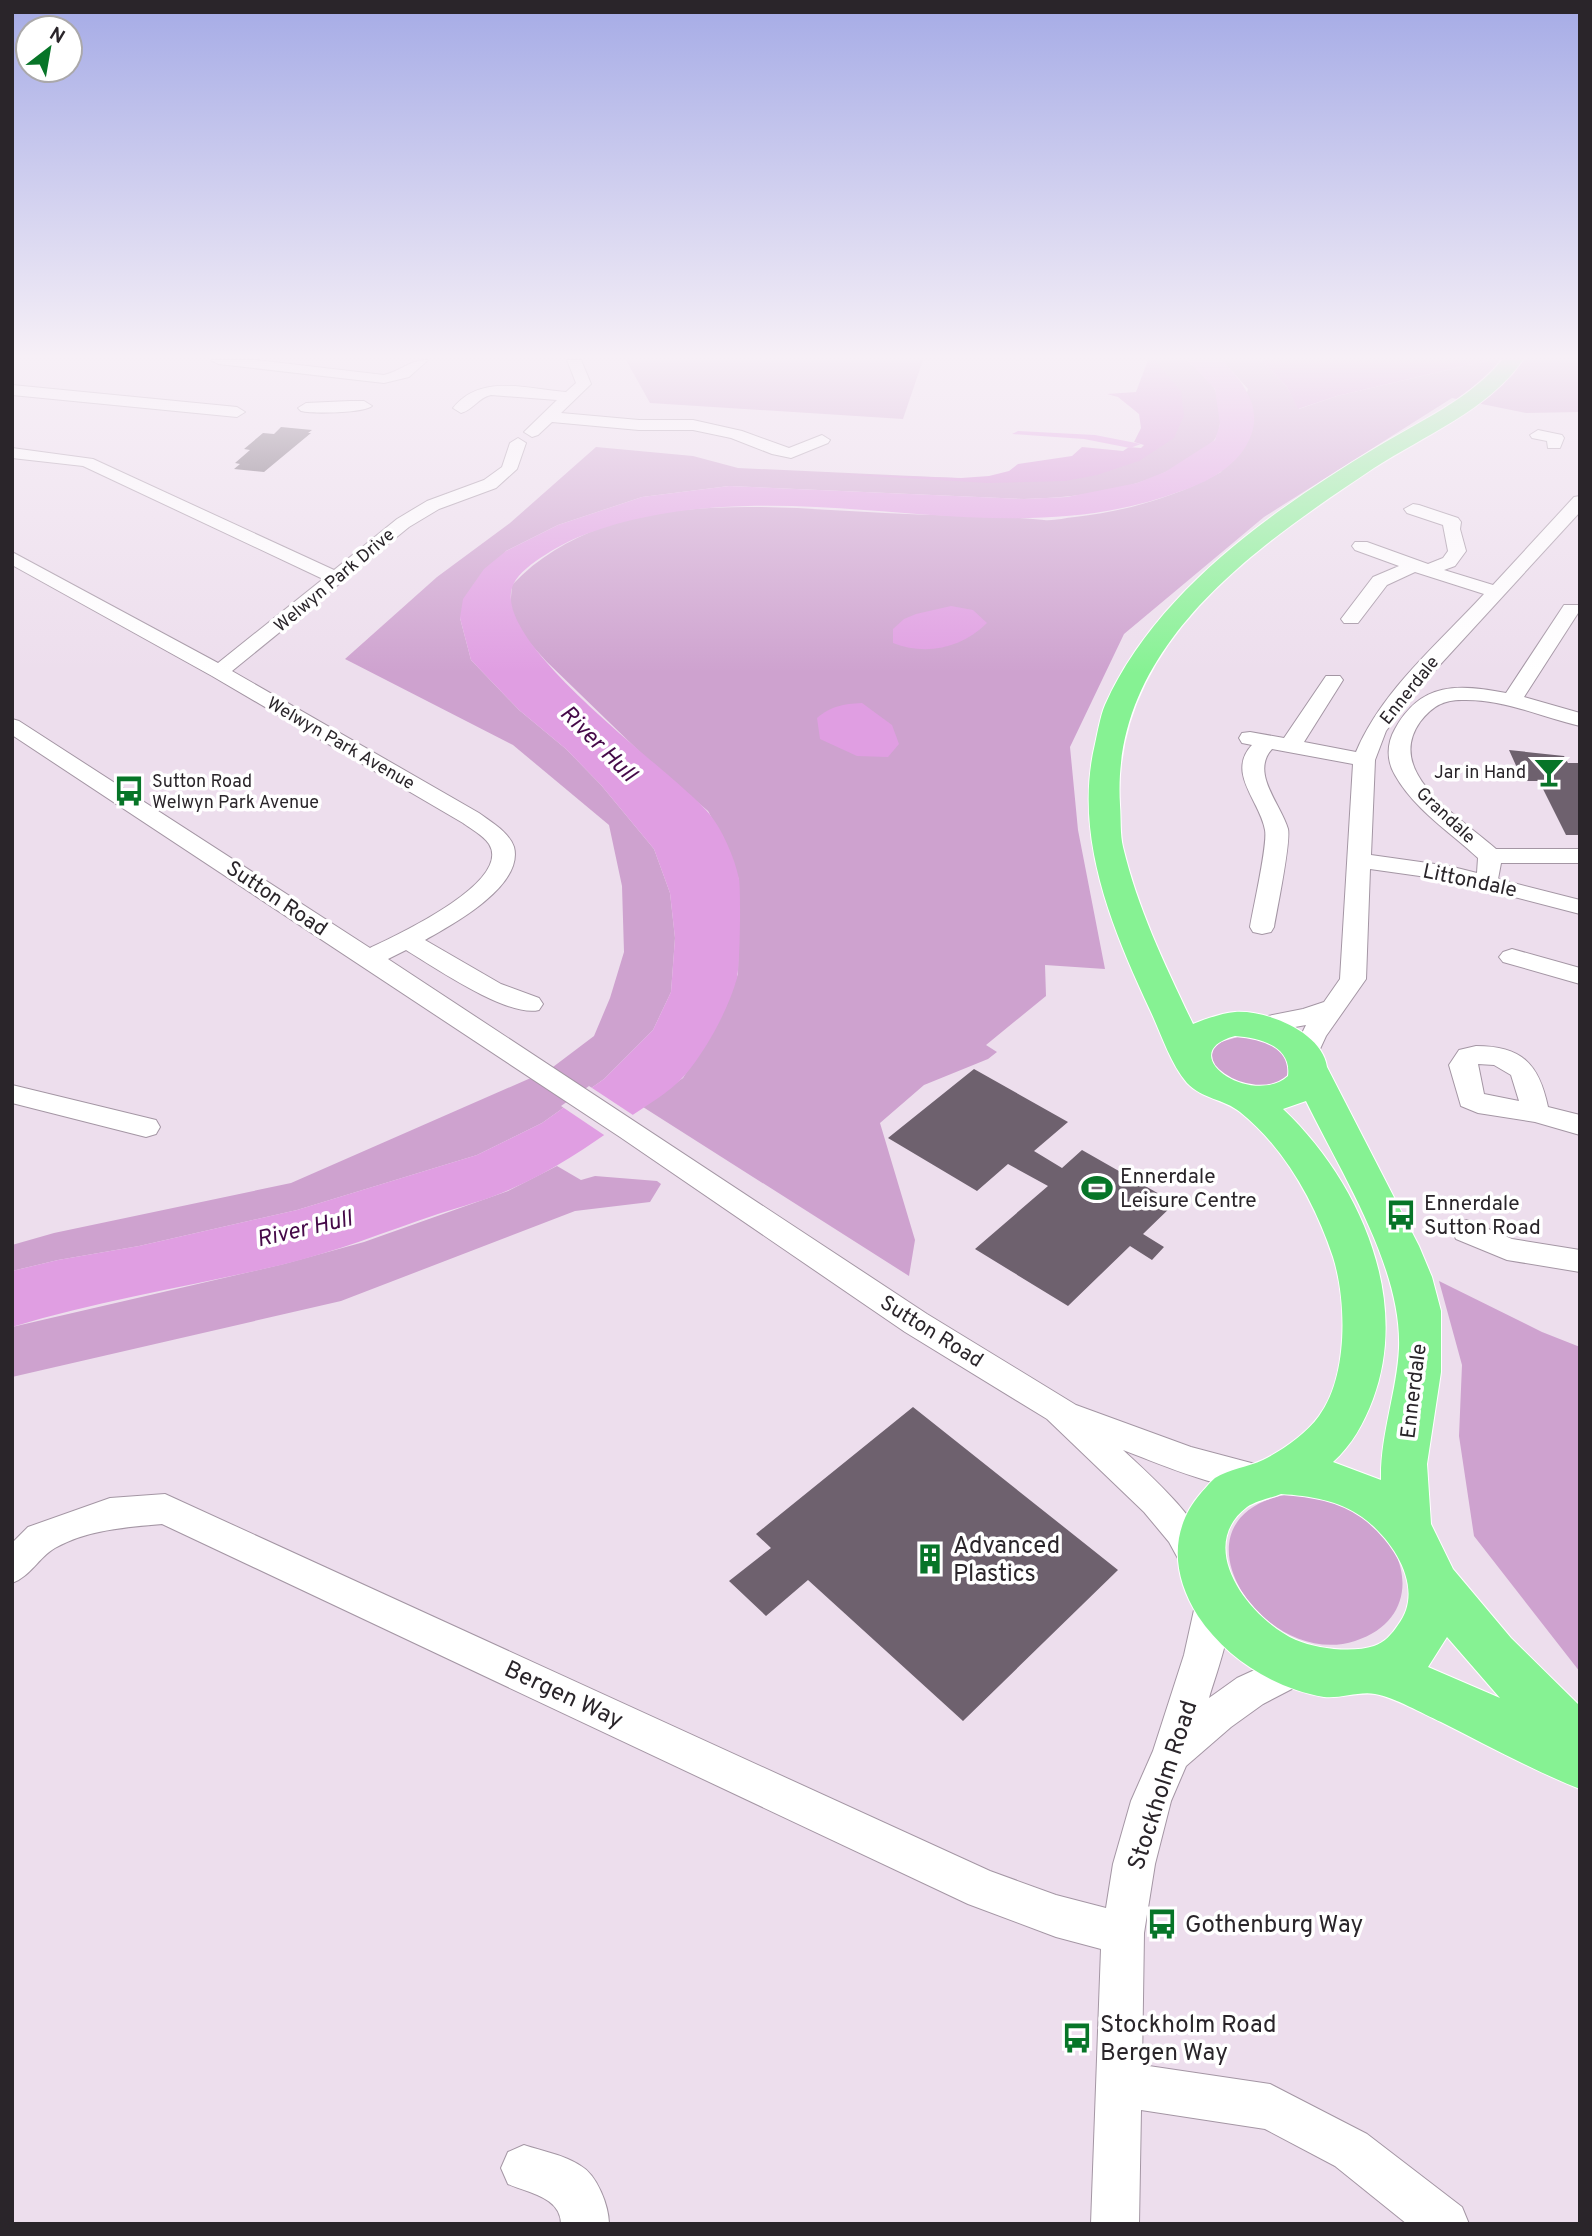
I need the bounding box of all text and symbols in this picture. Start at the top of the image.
north arrow [14,14,84,84]
text: N [45,22,69,50]
street label: Welwyn Park Drive [270,524,400,638]
street label: Ennerdale [1375,652,1445,730]
street label: Welwyn Park Avenue [262,693,418,796]
water label: River Hull [553,700,643,790]
bar icon: Jar in Hand [1532,755,1566,789]
place label: Jar in Hand [1434,762,1526,785]
place label: Sutton Road Welwyn Park Avenue [152,771,319,815]
bus stop icon: Sutton Road Welwyn Park Avenue [112,774,146,808]
street label: Grandale [1410,783,1480,849]
street label: Sutton Road [220,855,332,943]
street label: Littondale [1420,858,1519,905]
place label: Ennerdale Leisure Centre [1120,1164,1257,1215]
sports icon: Ennerdale Leisure Centre [1080,1171,1114,1205]
place label: Ennerdale Sutton Road [1424,1191,1541,1242]
bus stop icon: Ennerdale Sutton Road [1384,1198,1418,1232]
water label: River Hull [254,1205,356,1255]
street label: Sutton Road [875,1290,988,1375]
street label: Ennerdale [1395,1342,1434,1440]
place label: Advanced Plastics [953,1532,1060,1590]
building icon: Advanced Plastics [913,1542,947,1576]
street label: Bergen Way [499,1655,627,1736]
street label: Stockholm Road [1122,1697,1205,1874]
bus stop icon: Gothenburg Way [1145,1907,1179,1941]
place label: Gothenburg Way [1185,1911,1363,1941]
place label: Stockholm Road Bergen Way [1100,2011,1277,2069]
bus stop icon: Stockholm Road Bergen Way [1060,2021,1094,2055]

